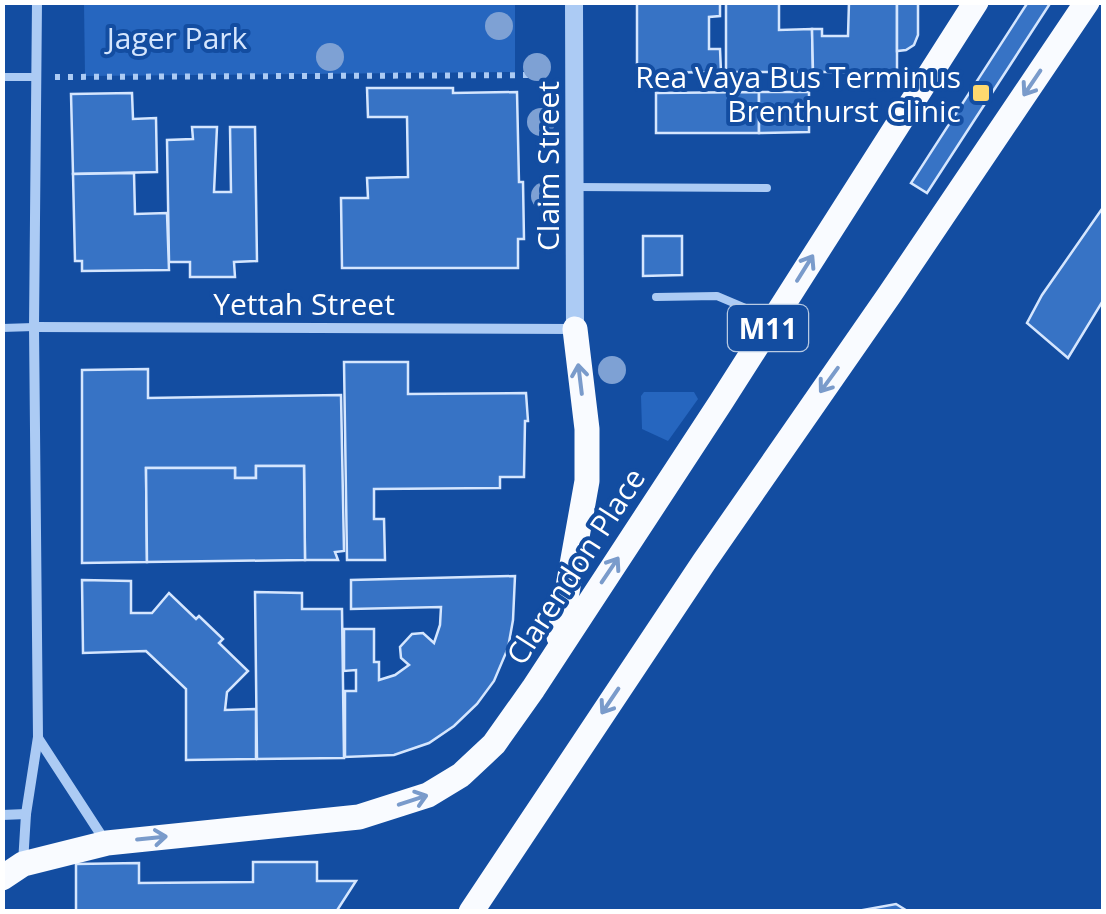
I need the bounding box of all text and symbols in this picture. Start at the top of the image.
park label: Jager Park [104,17,248,58]
place label: Rea Vaya Bus Terminus Brenthurst Clinic [635,56,961,131]
one-way arrow [1022,69,1043,97]
street label: Claim Street [527,81,568,251]
marker: Rea Vaya Bus Terminus Brenthurst Clinic [970,82,992,104]
one-way arrow [795,254,816,283]
street label: Yettah Street [213,283,395,324]
road number: M11 [728,305,808,351]
one-way arrow [570,363,589,396]
one-way arrow [819,366,840,394]
street label: Clarendon Place [496,460,654,672]
one-way arrow [599,557,620,585]
one-way arrow [600,686,621,714]
one-way arrow [397,789,429,807]
one-way arrow [136,828,168,847]

